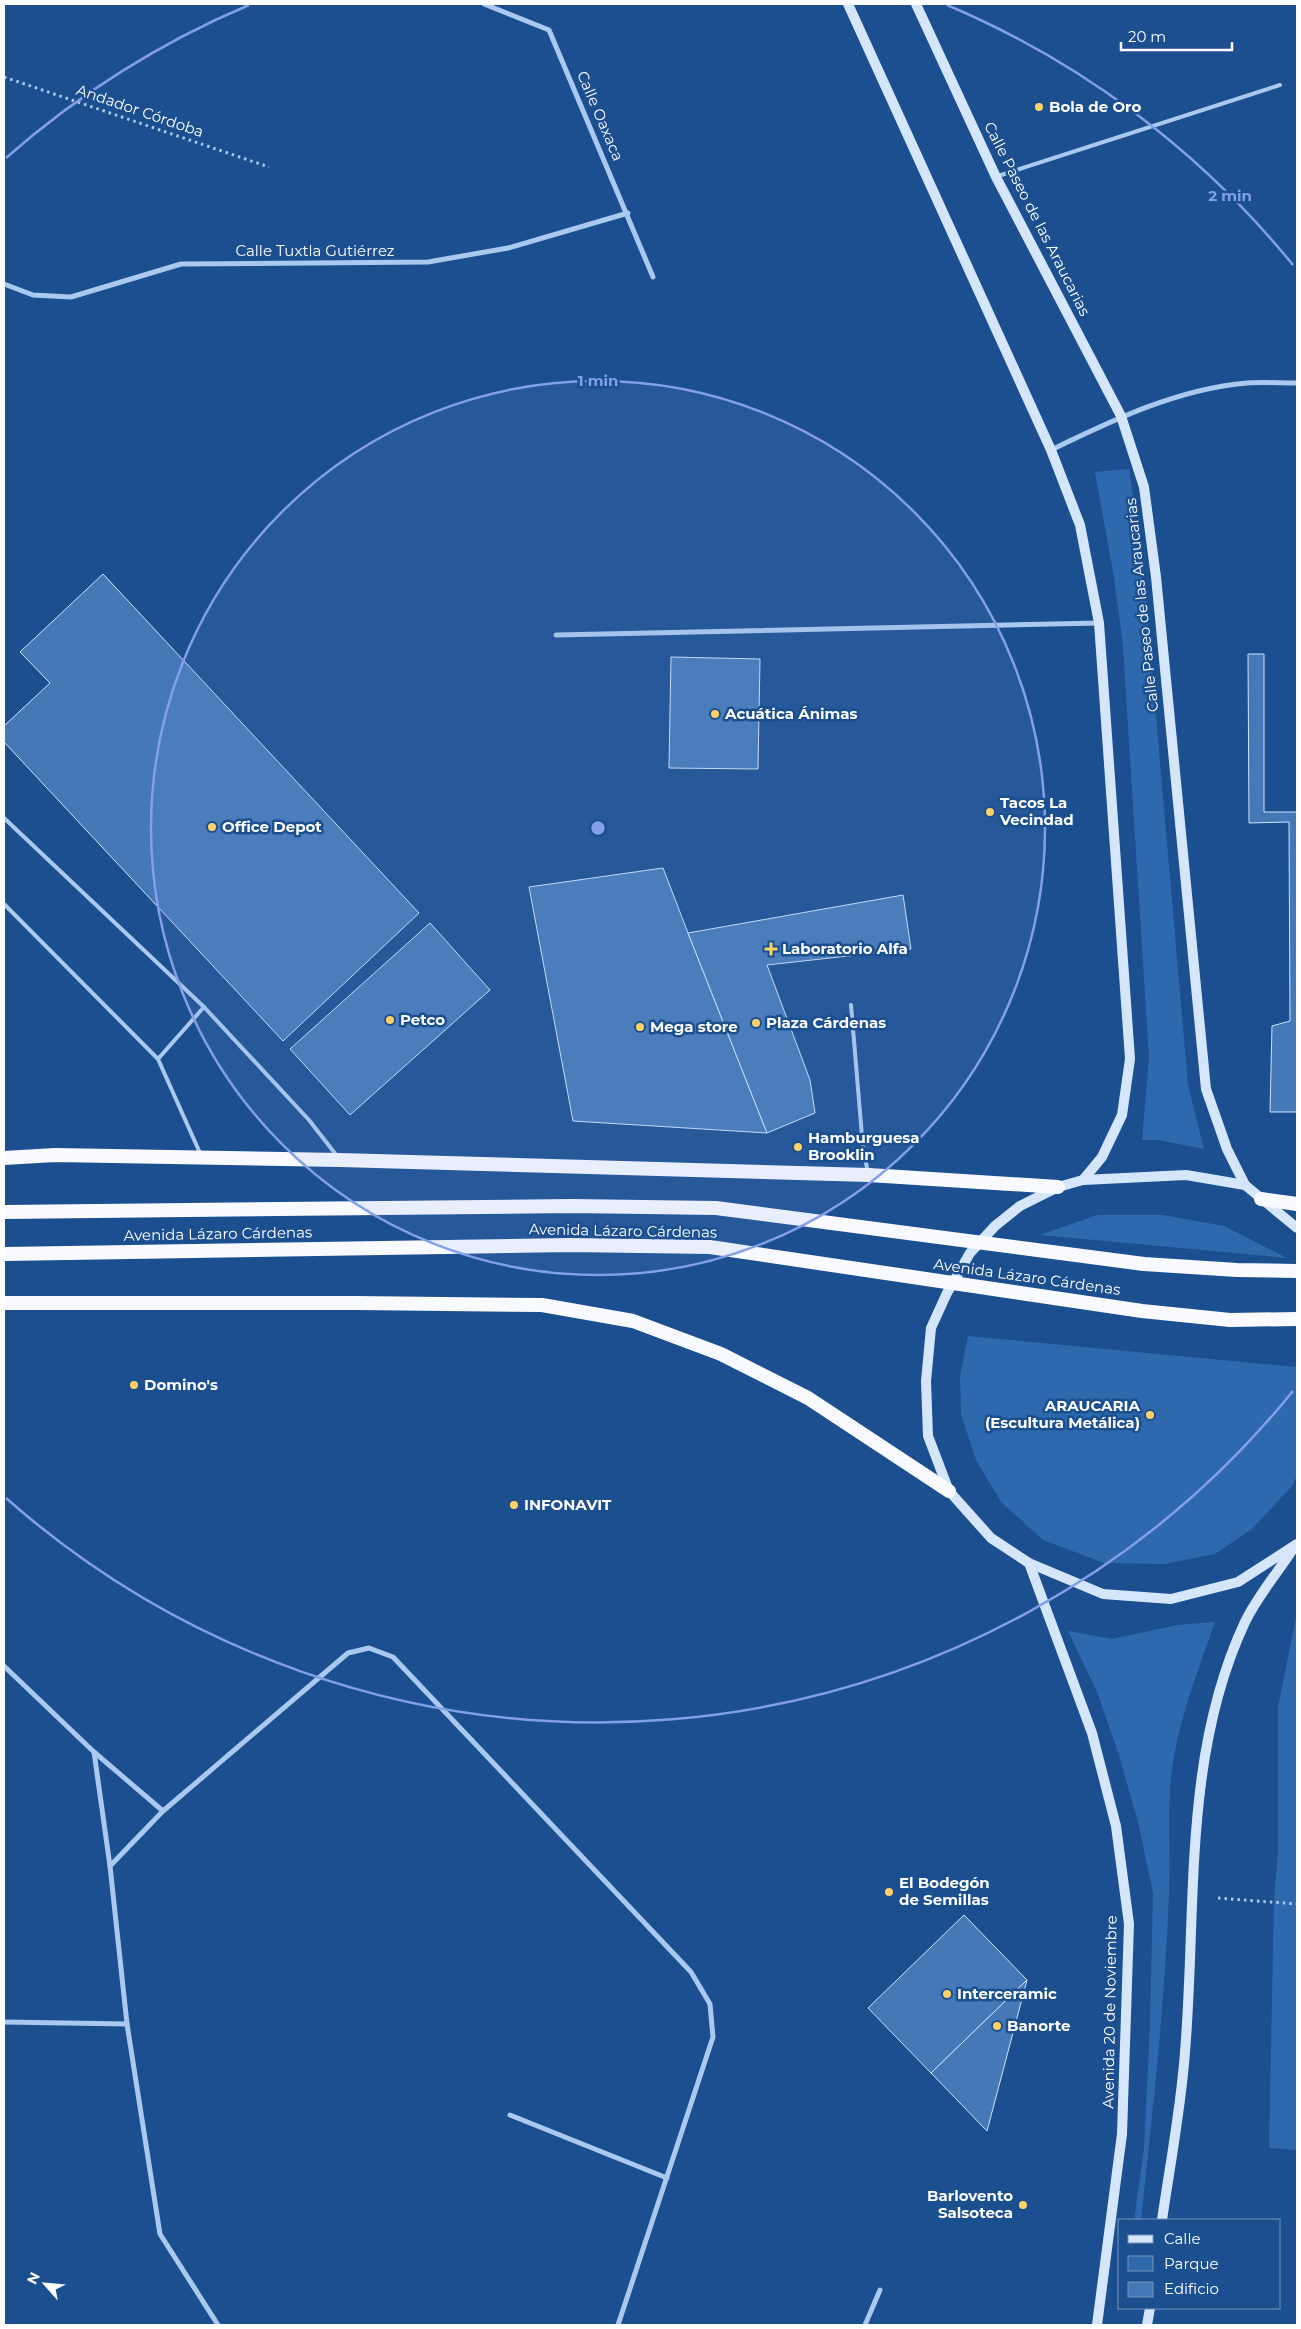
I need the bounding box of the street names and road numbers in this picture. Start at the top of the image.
street label: Calle Oaxaca [573,68,628,164]
street label: Andador Córdoba [74,80,206,141]
street label: Calle Paseo de las Araucarias [980,119,1095,319]
street label: Calle Tuxtla Gutiérrez [235,241,395,260]
street label: Calle Paseo de las Araucarias [1121,497,1162,713]
street label: Avenida Lázaro Cárdenas [529,1219,717,1242]
street label: Avenida Lázaro Cárdenas [124,1222,312,1245]
street label: Avenida Lázaro Cárdenas [932,1254,1122,1299]
street label: Avenida 20 de Noviembre [1098,1915,1121,2109]

